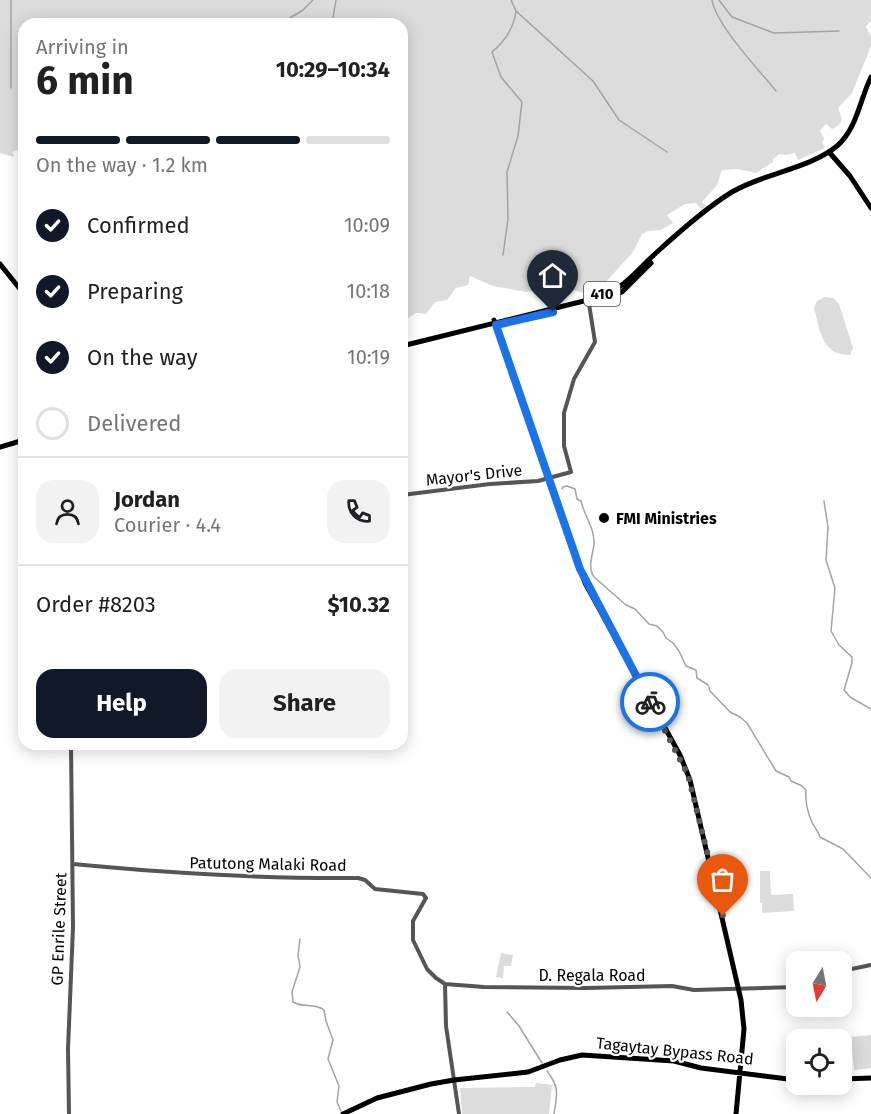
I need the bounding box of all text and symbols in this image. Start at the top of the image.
text: Arriving in [36,35,129,59]
text: 10:29–10:34 [276,56,390,83]
text: 6 min [36,58,134,104]
text: On the way · 1.2 km [36,153,208,177]
icon: check [36,209,69,242]
text: Confirmed [87,212,190,239]
text: 10:09 [344,213,390,237]
pin [527,250,578,312]
icon: home [536,259,569,292]
icon: check [36,275,69,308]
text: Preparing [87,278,183,305]
text: 10:18 [347,279,390,303]
road number: 410 [584,282,620,306]
icon: check [36,341,69,374]
text: On the way [87,344,198,371]
text: 10:19 [347,345,390,369]
text: Delivered [87,410,182,437]
street label: Mayor's Drive [425,460,523,490]
button: person [36,480,99,543]
button: phone [327,480,390,543]
text: Jordan [114,486,180,513]
place label: FMI Ministries [616,509,717,528]
marker: FMI Ministries [597,511,611,525]
text: Courier · 4.4 [114,513,221,537]
text: Order #8203 [36,591,156,618]
text: $10.32 [327,591,390,618]
button: Help [36,669,207,738]
button: Share [219,669,390,738]
courier [620,672,680,732]
icon: bike [634,686,667,719]
street label: Patutong Malaki Road [189,853,347,875]
pin [697,854,748,916]
icon: bag [706,863,739,896]
street label: GP Enrile Street [48,872,70,986]
north arrow [786,951,852,1017]
map controls [786,951,852,1095]
street label: D. Regala Road [538,966,646,985]
button: locate [786,1029,852,1095]
street label: Tagaytay Bypass Road [595,1033,755,1069]

